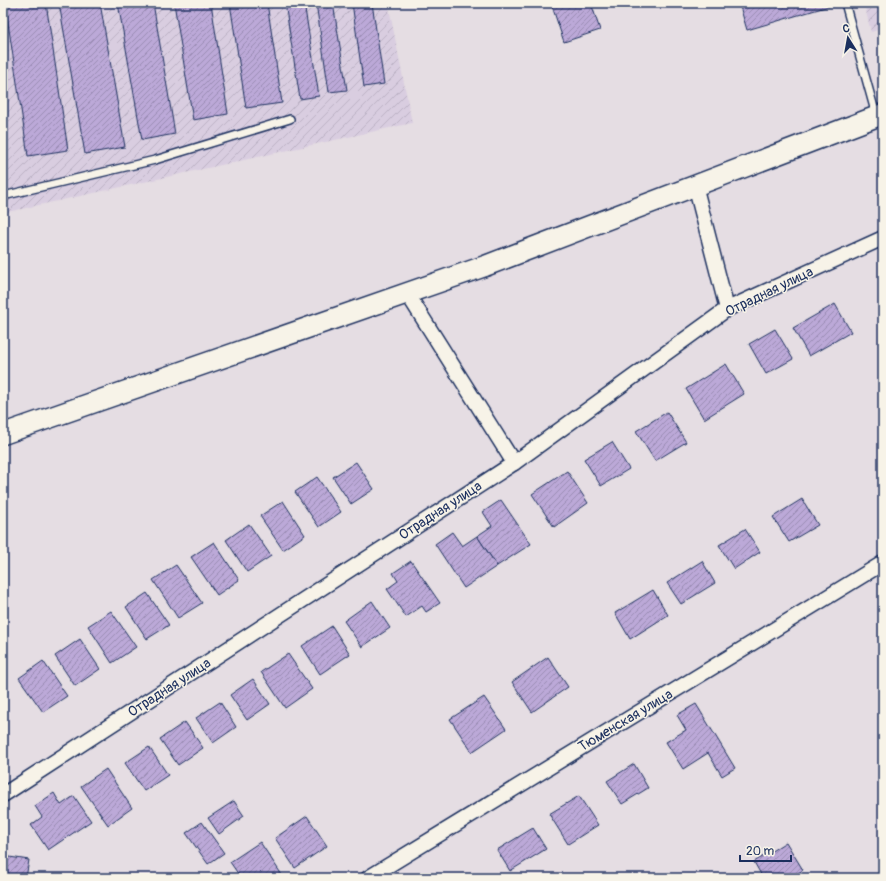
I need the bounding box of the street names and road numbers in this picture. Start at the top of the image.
street label: Отрадная улица [723,263,816,320]
street label: Отрадная улица [396,477,485,544]
street label: Отрадная улица [125,654,214,721]
street label: Тюменская улица [575,686,676,755]

